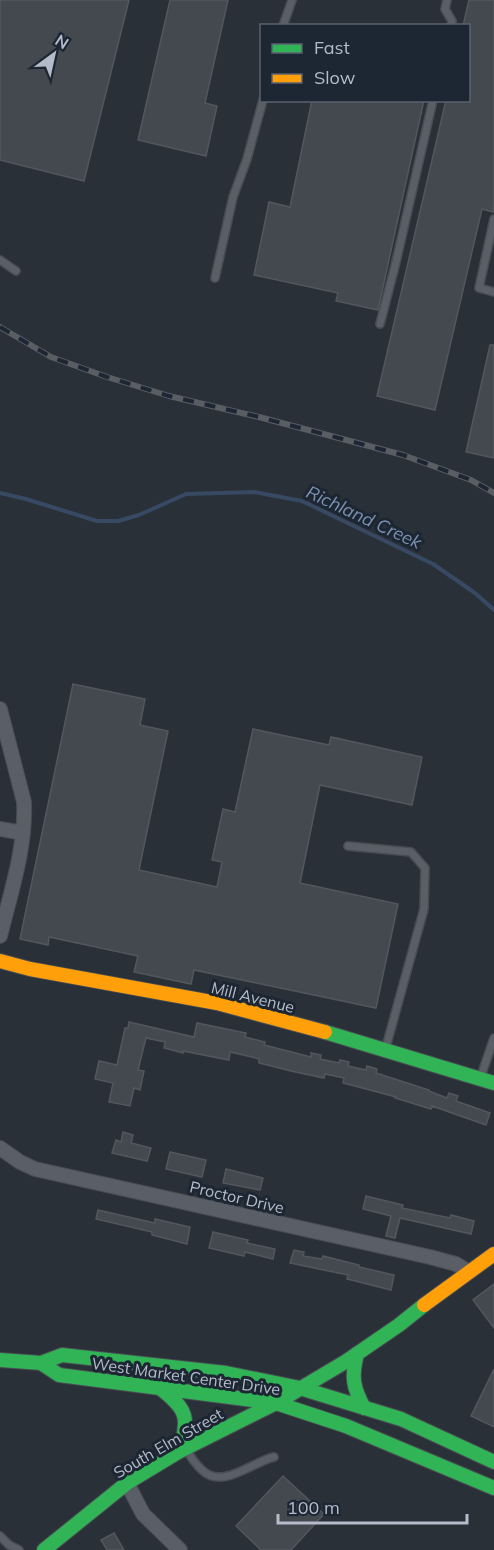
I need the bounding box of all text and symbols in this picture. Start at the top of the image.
north arrow [24,24,84,84]
legend [260,24,470,102]
text: N [52,30,73,53]
text: Fast [314,36,350,59]
text: Slow [314,66,356,89]
water label: Richland Creek [303,480,426,554]
street label: Mill Avenue [209,977,297,1017]
street label: Proctor Drive [188,1176,286,1218]
street label: West Market Center Drive [90,1353,282,1399]
street label: South Elm Street [110,1403,227,1482]
scale bar [278,1487,467,1525]
text: 100 m [287,1496,340,1519]

